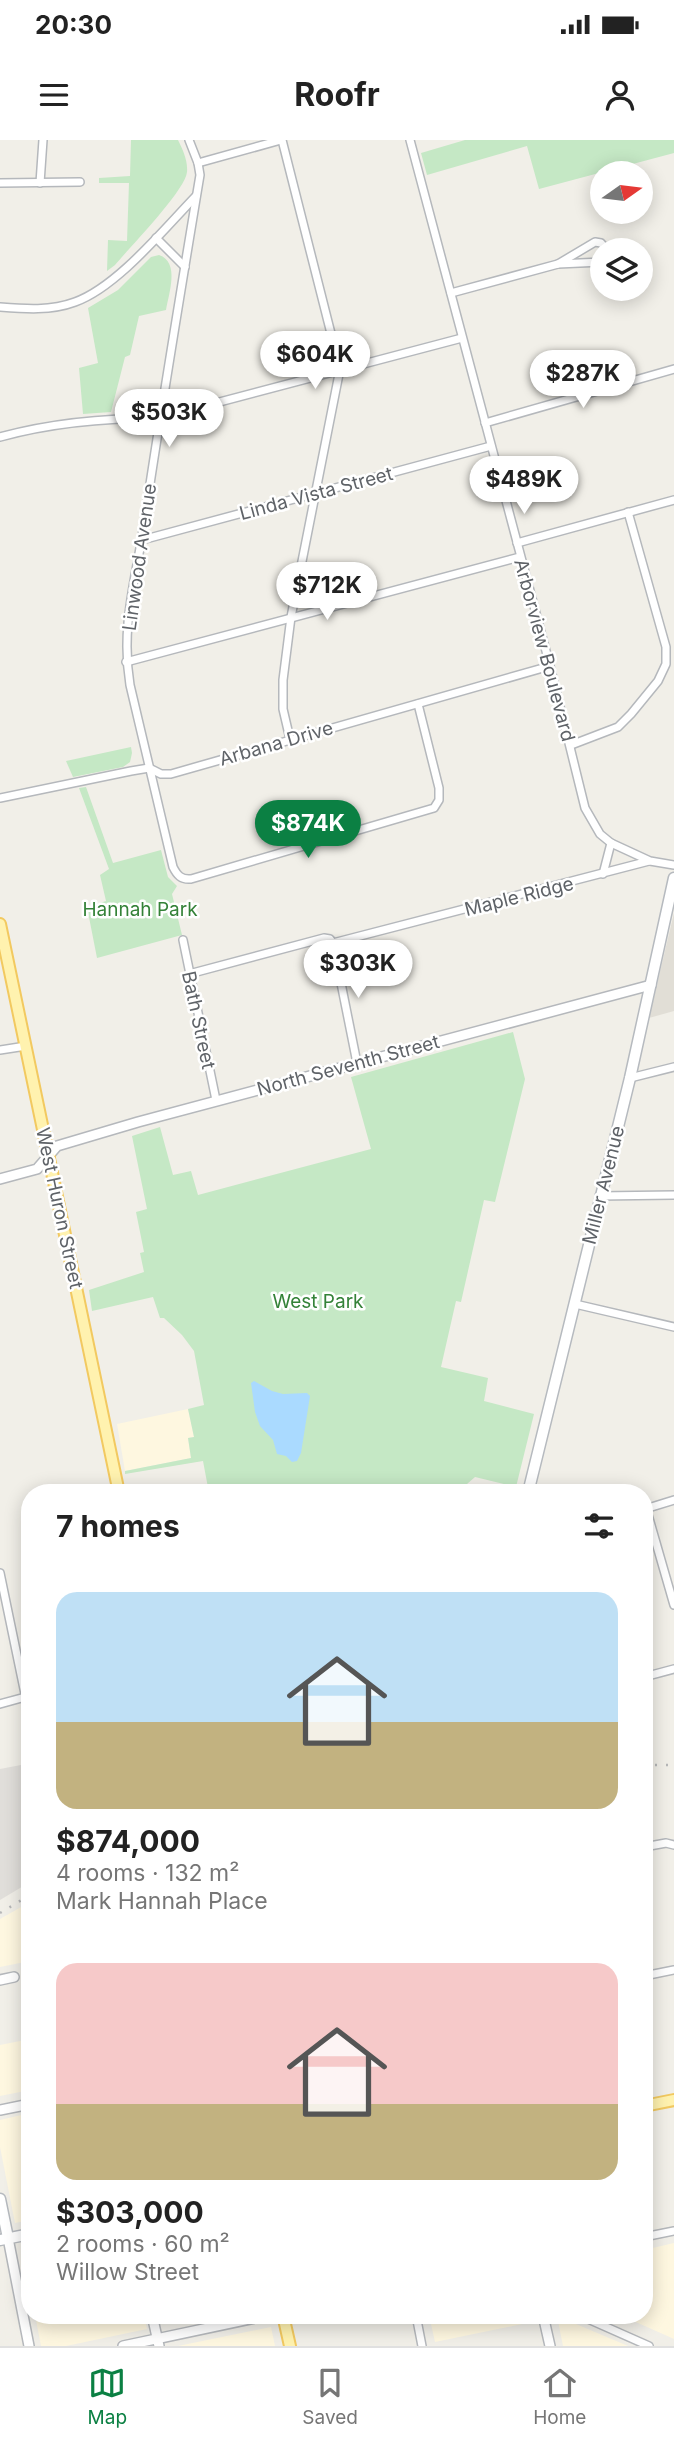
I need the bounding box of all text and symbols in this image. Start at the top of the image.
text: 20:30 [35,9,112,40]
text: Roofr [294,75,380,114]
icon: menu [35,76,73,114]
icon: person [601,76,639,114]
north arrow [590,161,653,224]
map controls [590,161,653,301]
button: layers [590,238,653,301]
pin: $604K [266,331,364,391]
text: $604K [276,340,354,368]
pin: $287K [534,350,632,410]
text: $287K [546,359,620,387]
pin: $503K [120,390,218,449]
text: $503K [131,398,207,426]
pin: $489K [475,456,573,516]
street label: Linda Vista Street [237,462,395,525]
text: $489K [485,465,563,493]
street label: Linwood Avenue [118,482,161,632]
street label: Arborview Boulevard [509,556,580,744]
pin: $712K [278,562,376,622]
text: $712K [292,571,362,599]
street label: Arbana Drive [217,716,336,771]
pin: $874K [259,800,357,860]
text: $874K [271,809,345,837]
street label: Maple Ridge [462,872,576,921]
park label: Hannah Park [82,898,198,921]
pin: $303K [309,940,407,1000]
text: $303K [320,949,396,977]
street label: Bath Street [177,969,220,1071]
street label: North Seventh Street [254,1030,442,1101]
street label: Miller Avenue [578,1123,629,1247]
street label: West Huron Street [31,1125,88,1291]
park label: West Park [272,1290,364,1313]
icon: filters [580,1507,618,1545]
text: 7 homes [56,1508,180,1544]
icon: home [274,1638,400,1764]
text: $874,000 [56,1823,200,1859]
text: 4 rooms · 132 m² [56,1859,239,1887]
text: Mark Hannah Place [56,1887,268,1915]
icon: home [274,2009,400,2135]
text: $303,000 [56,2194,204,2230]
text: 2 rooms · 60 m² [56,2230,230,2258]
text: Willow Street [56,2258,199,2286]
tab: Map [88,2364,127,2429]
tab: Saved [302,2364,358,2429]
tab: Home [533,2364,586,2429]

